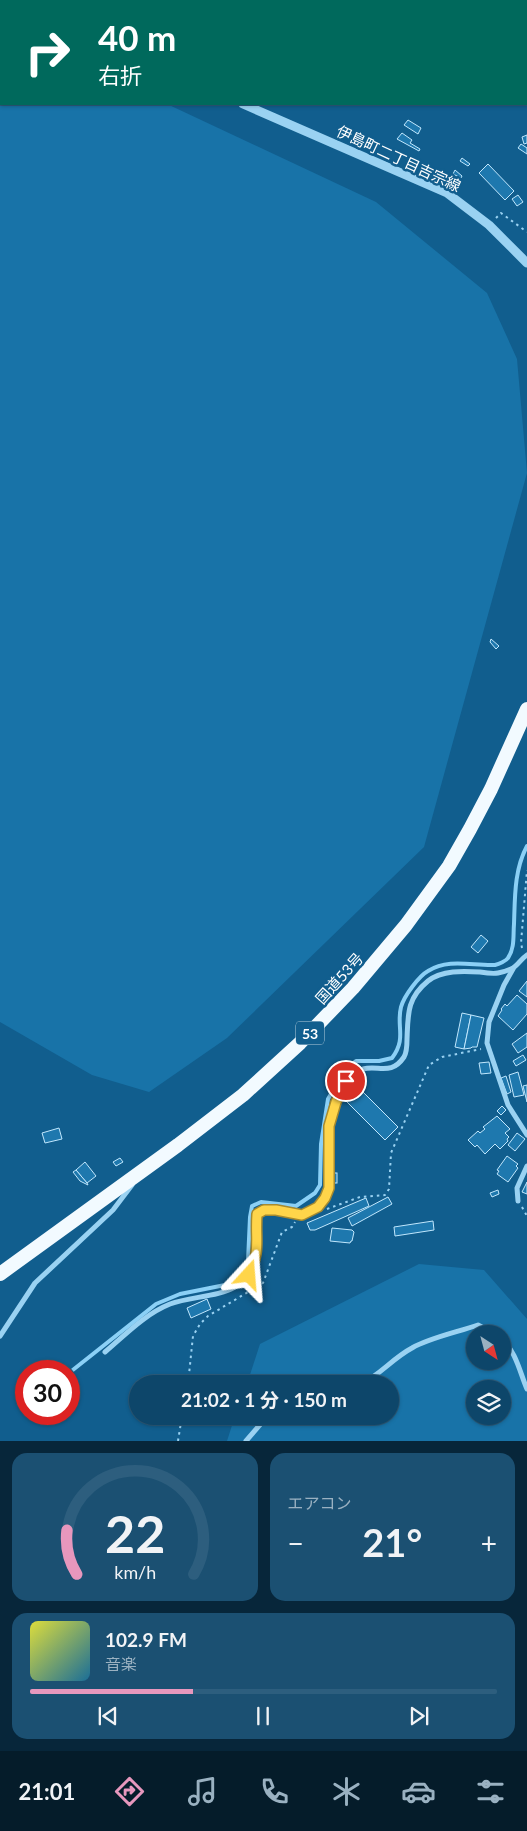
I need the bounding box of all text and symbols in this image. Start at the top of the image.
text: 40 m [98,16,176,58]
icon: right [15,20,80,85]
text: 右折 [98,62,142,89]
street label: 伊島町二丁目吉宗線 [334,121,464,195]
street label: 国道53号 [311,949,367,1007]
road number: 53 [296,1021,324,1044]
pin [325,1060,367,1102]
icon: arrive [332,1067,360,1095]
position arrow [222,1248,274,1300]
north arrow [466,1325,511,1370]
map controls [466,1325,511,1425]
speed limit sign: 30 [15,1360,80,1425]
button: layers [466,1380,511,1425]
text: 21:02 · 1 分 · 150 m [181,1388,347,1411]
text: エアコン [288,1493,352,1512]
text: 22 [105,1502,165,1564]
text: 21° [362,1519,422,1565]
text: − [288,1526,304,1560]
text: + [481,1526,497,1560]
text: km/h [114,1561,156,1583]
text: 102.9 FM [105,1628,187,1651]
text: 音楽 [105,1654,137,1673]
icon: previous [94,1702,122,1730]
icon: pause [249,1702,277,1730]
icon: next [405,1702,433,1730]
icon: directions [112,1774,147,1809]
icon: music [185,1774,220,1809]
icon: phone [257,1774,292,1809]
icon: climate [329,1774,364,1809]
icon: car [401,1774,436,1809]
icon: filters [473,1774,508,1809]
text: 21:01 [19,1778,75,1805]

